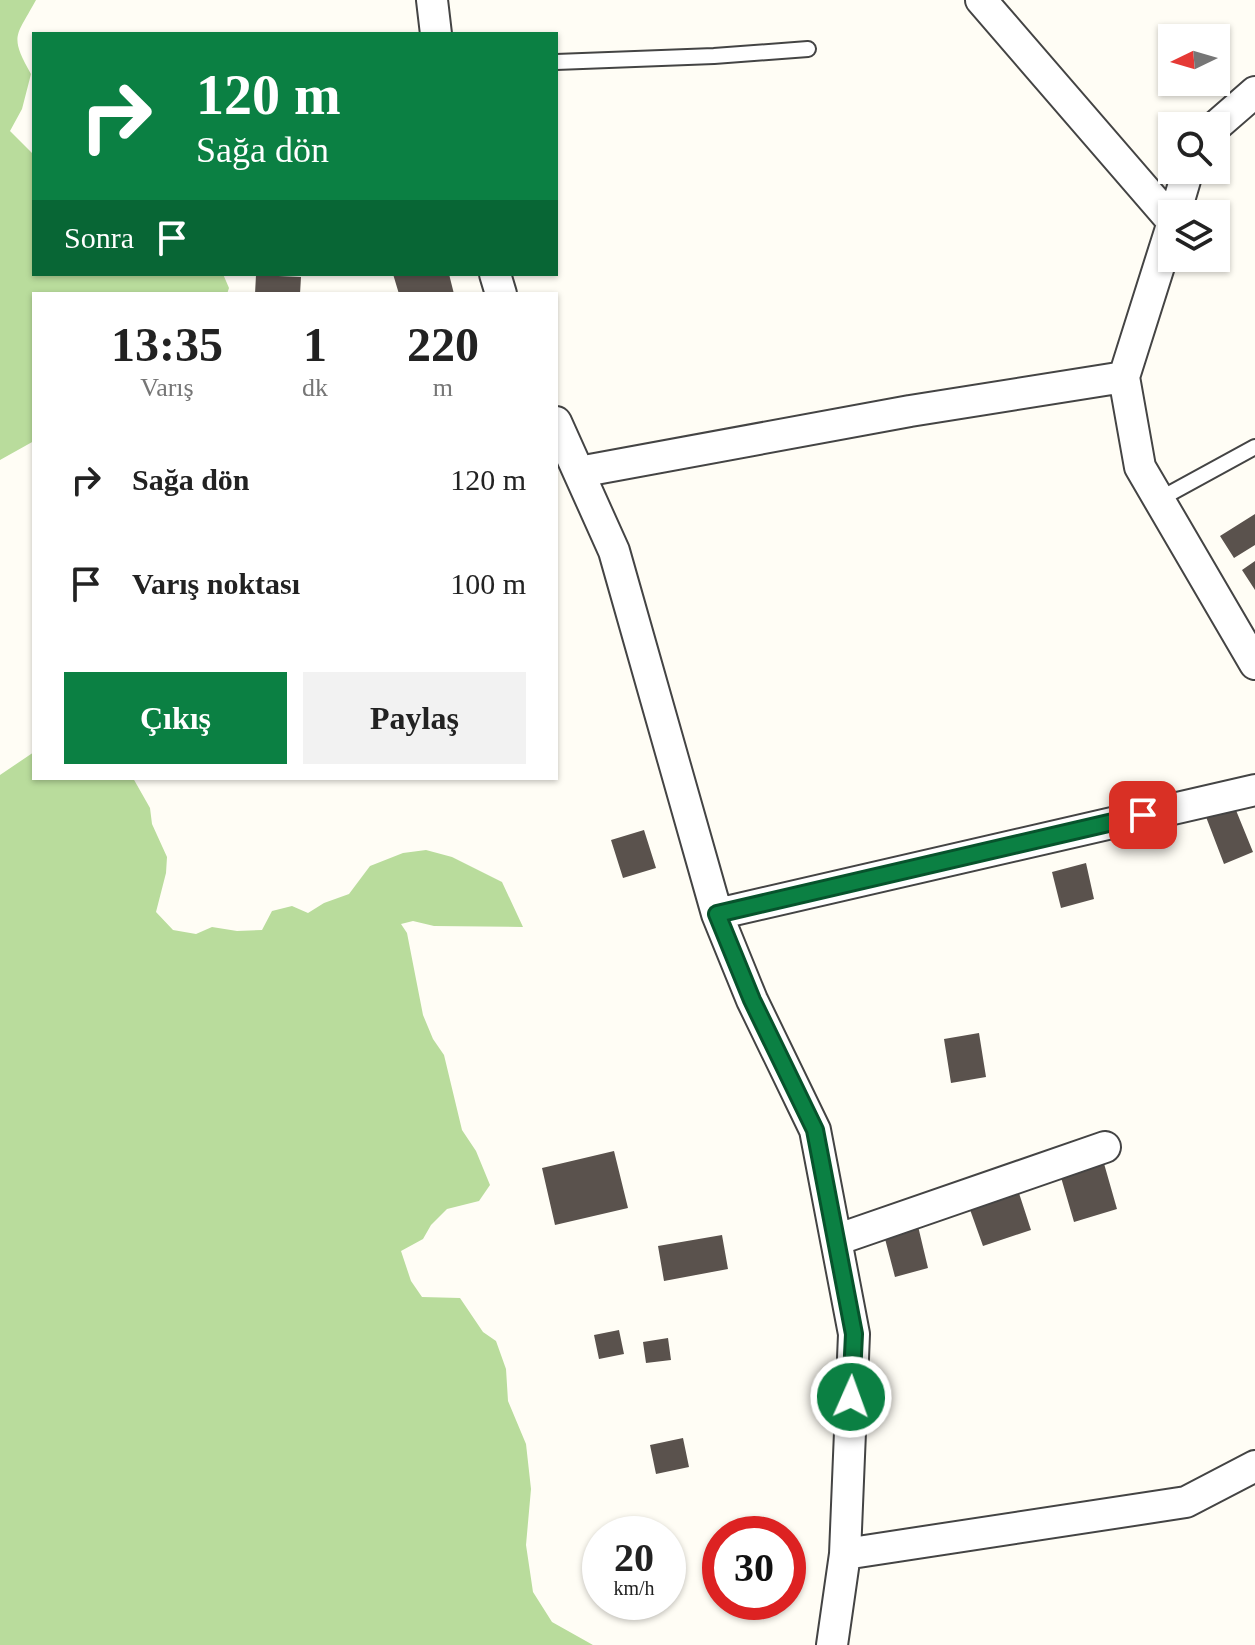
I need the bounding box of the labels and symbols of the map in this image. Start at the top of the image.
north arrow [1158,24,1230,96]
pin [1109,781,1177,849]
position arrow [809,1355,893,1439]
speed limit sign: 30 [702,1516,806,1620]

